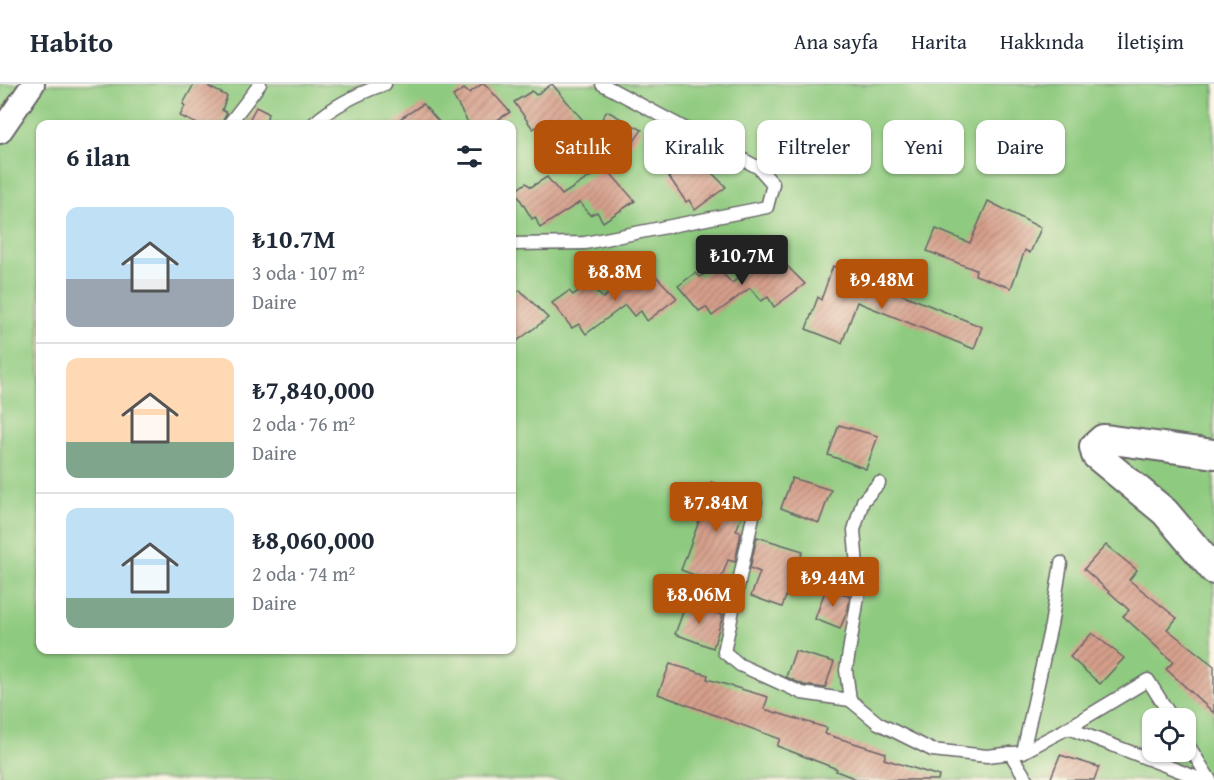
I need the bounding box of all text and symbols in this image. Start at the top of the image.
text: Habito [30,21,113,62]
text: Ana sayfa [794,26,878,57]
text: Harita [911,26,967,57]
text: Hakkında [1000,26,1084,57]
text: İletişim [1117,26,1184,57]
chip: Satılık [534,120,632,174]
chip: Kiralık [644,120,745,174]
chip: Filtreler [757,120,871,174]
chip: Yeni [883,120,964,174]
chip: Daire [976,120,1065,174]
text: 6 ilan [66,137,130,176]
icon: filters [453,140,486,173]
text: ₺10.7M [252,219,336,258]
icon: home [114,231,186,303]
pin: ₺10.7M [693,235,791,286]
text: ₺10.7M [710,240,774,269]
pin: ₺8.8M [573,251,657,302]
text: ₺8.8M [588,256,642,285]
text: 3 oda · 107 m² [252,258,365,287]
pin: ₺9.48M [833,259,931,310]
text: ₺9.48M [850,264,914,293]
text: Daire [252,287,297,316]
text: ₺7,840,000 [252,370,374,409]
icon: home [114,382,186,454]
text: 2 oda · 76 m² [252,409,355,438]
text: Daire [252,438,297,467]
pin: ₺7.84M [667,482,765,533]
text: ₺7.84M [684,487,748,516]
text: ₺8,060,000 [252,520,374,559]
icon: home [114,532,186,604]
pin: ₺9.44M [784,557,882,608]
text: 2 oda · 74 m² [252,559,355,588]
text: ₺9.44M [801,562,865,591]
pin: ₺8.06M [650,574,748,625]
text: ₺8.06M [667,579,731,608]
text: Daire [252,588,297,617]
map controls [1142,708,1196,762]
button: locate [1142,708,1196,762]

